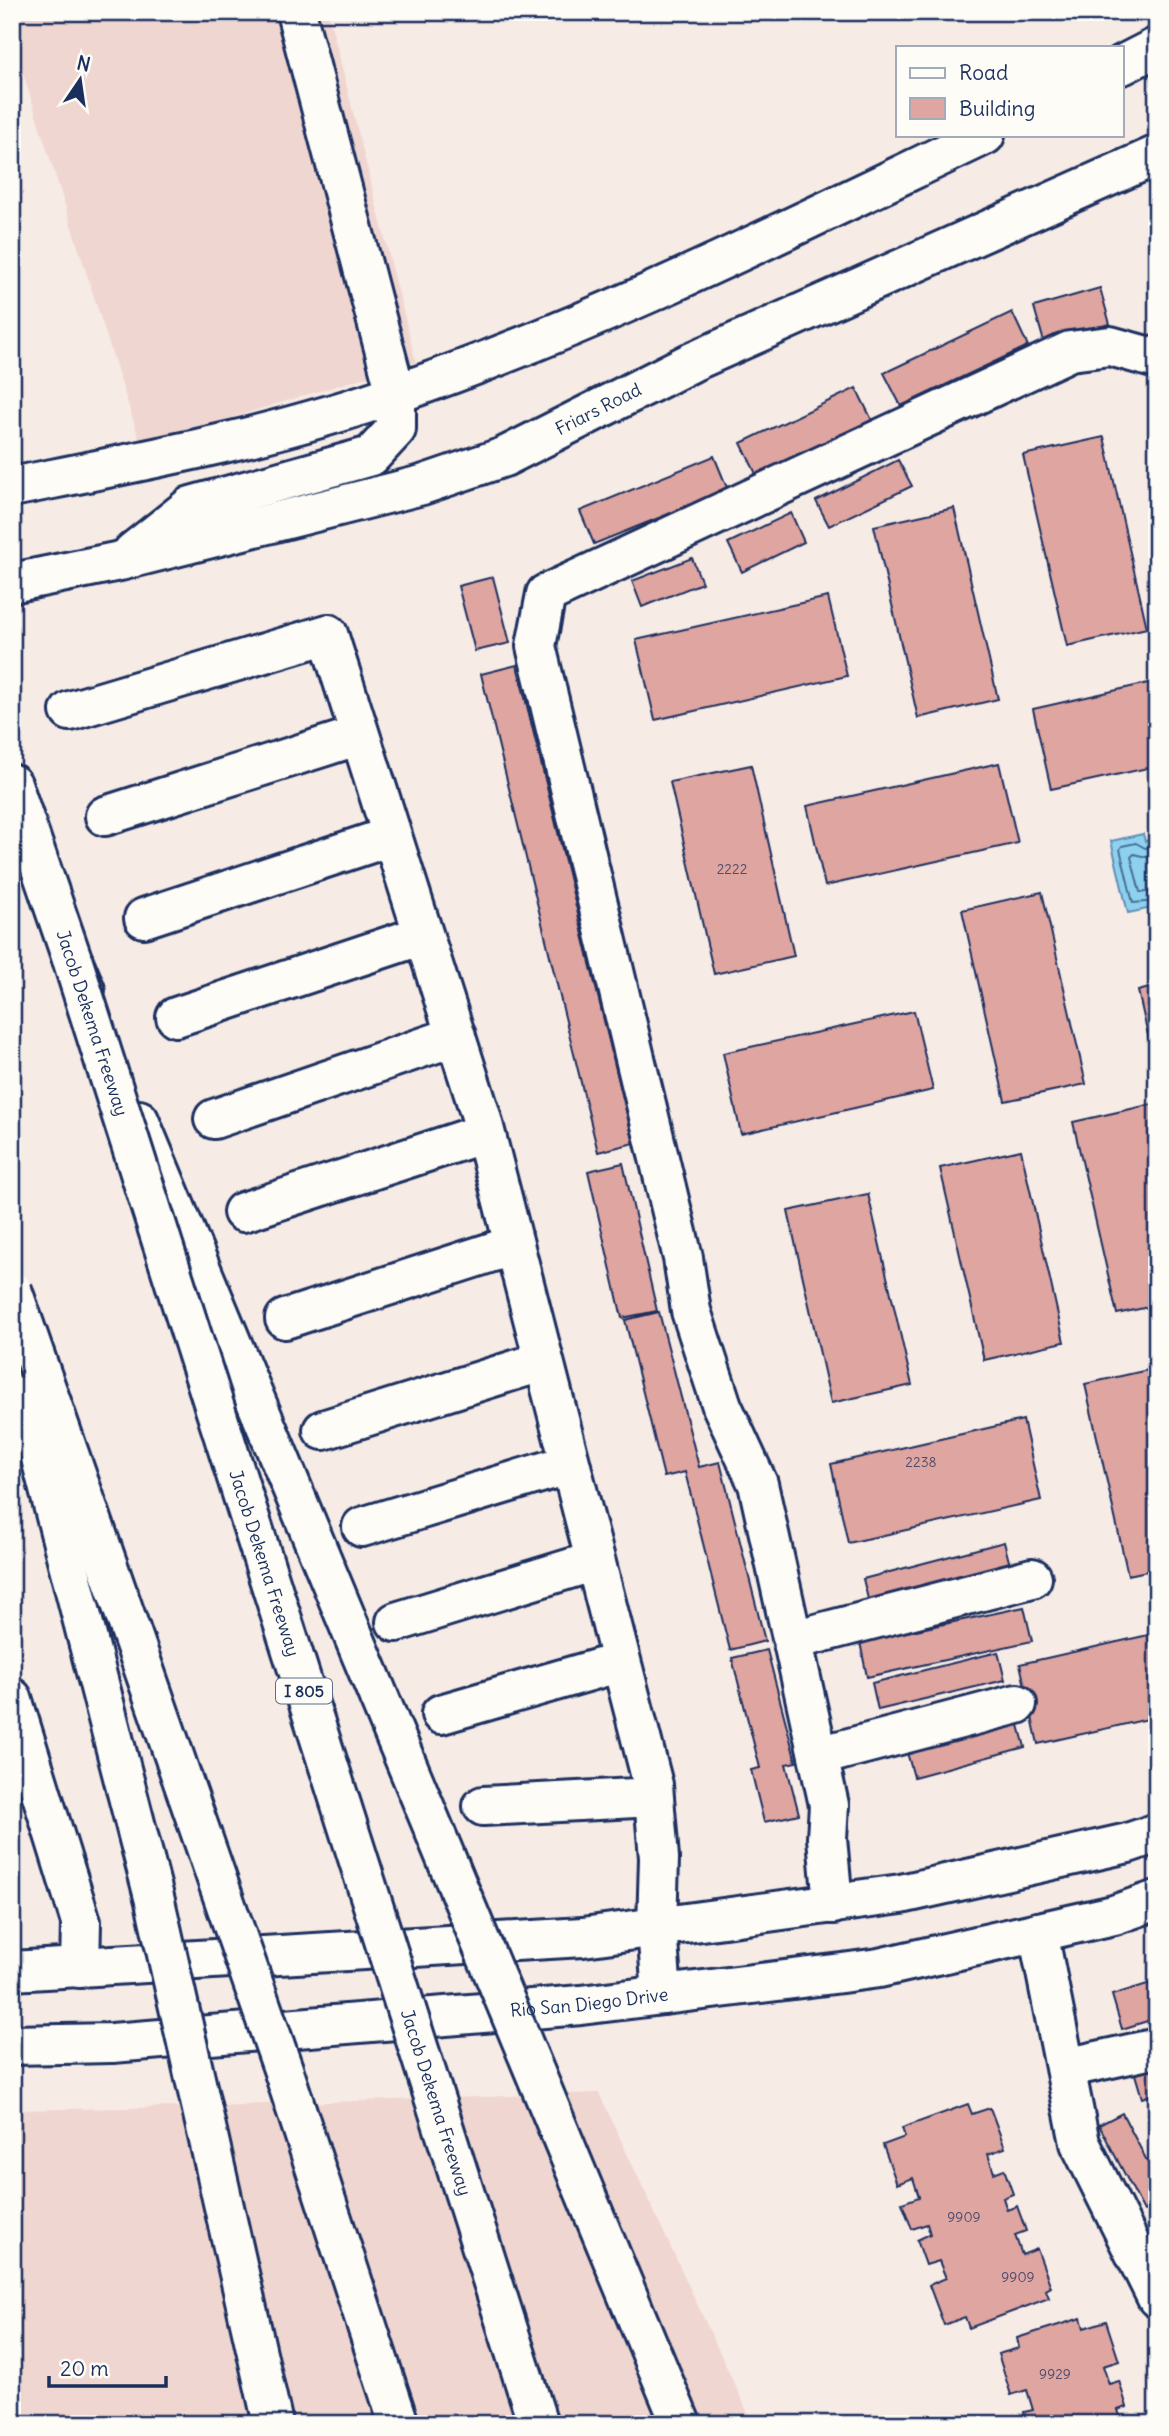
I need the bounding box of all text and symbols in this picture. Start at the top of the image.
north arrow [46,46,116,116]
legend [896,46,1124,136]
text: N [75,50,93,77]
text: Road [959,59,1008,86]
text: Building [959,95,1035,122]
street label: Friars Road [551,377,645,440]
house number: 2222 [717,860,748,878]
street label: Jacob Dekema Freeway [52,927,133,1119]
house number: 2238 [905,1453,937,1471]
street label: Jacob Dekema Freeway [224,1467,305,1659]
road number: I 805 [276,1679,332,1704]
street label: Rio San Diego Drive [509,1982,669,2022]
street label: Jacob Dekema Freeway [396,2006,477,2199]
house number: 9909 [947,2208,981,2226]
house number: 9909 [1001,2268,1035,2286]
scale bar [49,2345,166,2389]
text: 20 m [60,2355,109,2382]
house number: 9929 [1039,2365,1071,2383]

